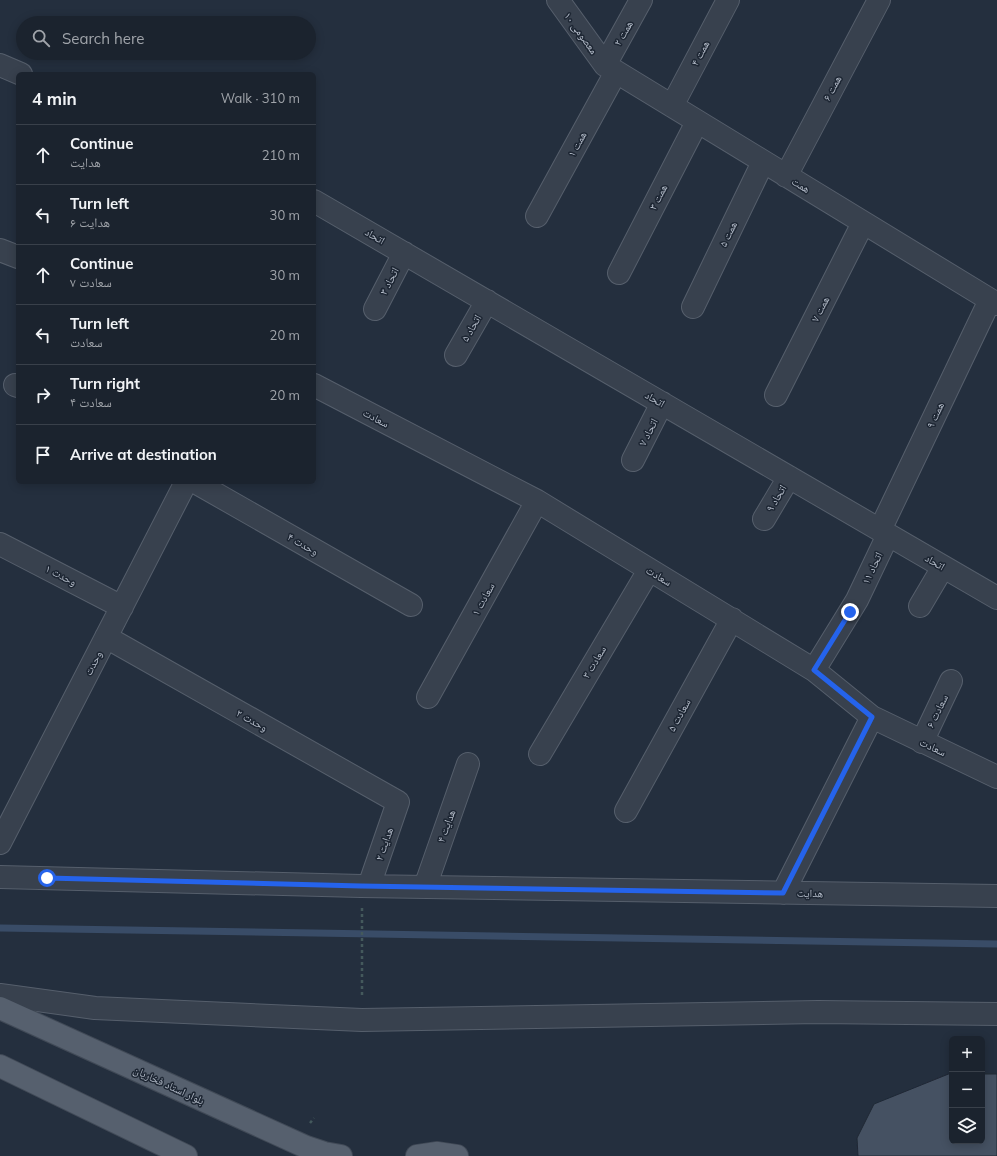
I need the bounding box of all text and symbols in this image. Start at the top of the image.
street label: معصومی ۱۰ [561,9,601,57]
search box [16,16,316,60]
street label: همت ۲ [610,17,636,48]
icon: search [30,27,52,49]
text: Search here [62,29,144,48]
street label: همت ۴ [687,37,713,68]
street label: همت ۶ [819,72,845,103]
text: 4 min [32,88,77,109]
text: Walk · 310 m [221,90,300,106]
street label: همت ۱ [564,128,590,159]
text: Continue [70,134,133,153]
icon: ahead [32,144,54,166]
text: 210 m [262,147,300,163]
text: هدایت [70,154,101,170]
street label: همت [789,174,813,196]
street label: همت ۳ [646,181,671,212]
text: Turn left [70,194,129,213]
icon: left [32,204,54,226]
text: 30 m [270,207,300,223]
text: هدایت ۶ [70,214,110,230]
street label: همت ۵ [716,218,740,249]
street label: اتحاد [362,225,388,247]
text: Continue [70,254,133,273]
icon: ahead [32,264,54,286]
street label: اتحاد ۳ [376,265,402,297]
text: 30 m [270,267,300,283]
text: سعادت ۷ [70,274,112,290]
street label: همت ۷ [808,293,833,324]
street label: اتحاد ۵ [458,312,484,344]
text: Turn left [70,314,129,333]
icon: left [32,324,54,346]
text: 20 m [270,327,300,343]
text: سعادت [70,334,103,350]
text: Turn right [70,374,140,393]
icon: right [32,384,54,406]
text: 20 m [270,387,300,403]
street label: اتحاد [642,388,668,410]
text: سعادت ۴ [70,394,112,410]
street label: همت ۹ [923,399,947,430]
street label: سعادت [361,405,391,431]
street label: اتحاد ۷ [635,416,661,448]
icon: arrive [32,444,54,466]
text: Arrive at destination [70,445,217,464]
street label: اتحاد ۹ [763,482,789,514]
street label: وحدت ۴ [285,530,321,558]
street label: اتحاد ۱۱ [859,550,885,586]
street label: اتحاد [922,551,948,573]
street label: وحدت ۱ [43,561,79,589]
street label: سعادت [644,563,674,589]
street label: سعادت ۱ [468,580,498,618]
route end [841,603,859,621]
street label: سعادت ۳ [579,643,609,681]
street label: وحدت [81,648,105,678]
street label: سعادت ۶ [923,692,951,730]
street label: سعادت ۵ [664,696,694,734]
street label: وحدت ۲ [234,706,270,734]
street label: سعادت [918,735,948,759]
street label: هدایت ۴ [434,807,459,844]
street label: هدایت ۲ [372,825,396,862]
route start [38,869,56,887]
street label: هدایت [797,886,824,900]
map controls [949,1036,985,1144]
button: + [949,1036,985,1072]
street label: بلوار استاد فخاریان [131,1062,207,1108]
button: − [949,1072,985,1108]
button: layers [949,1108,985,1144]

